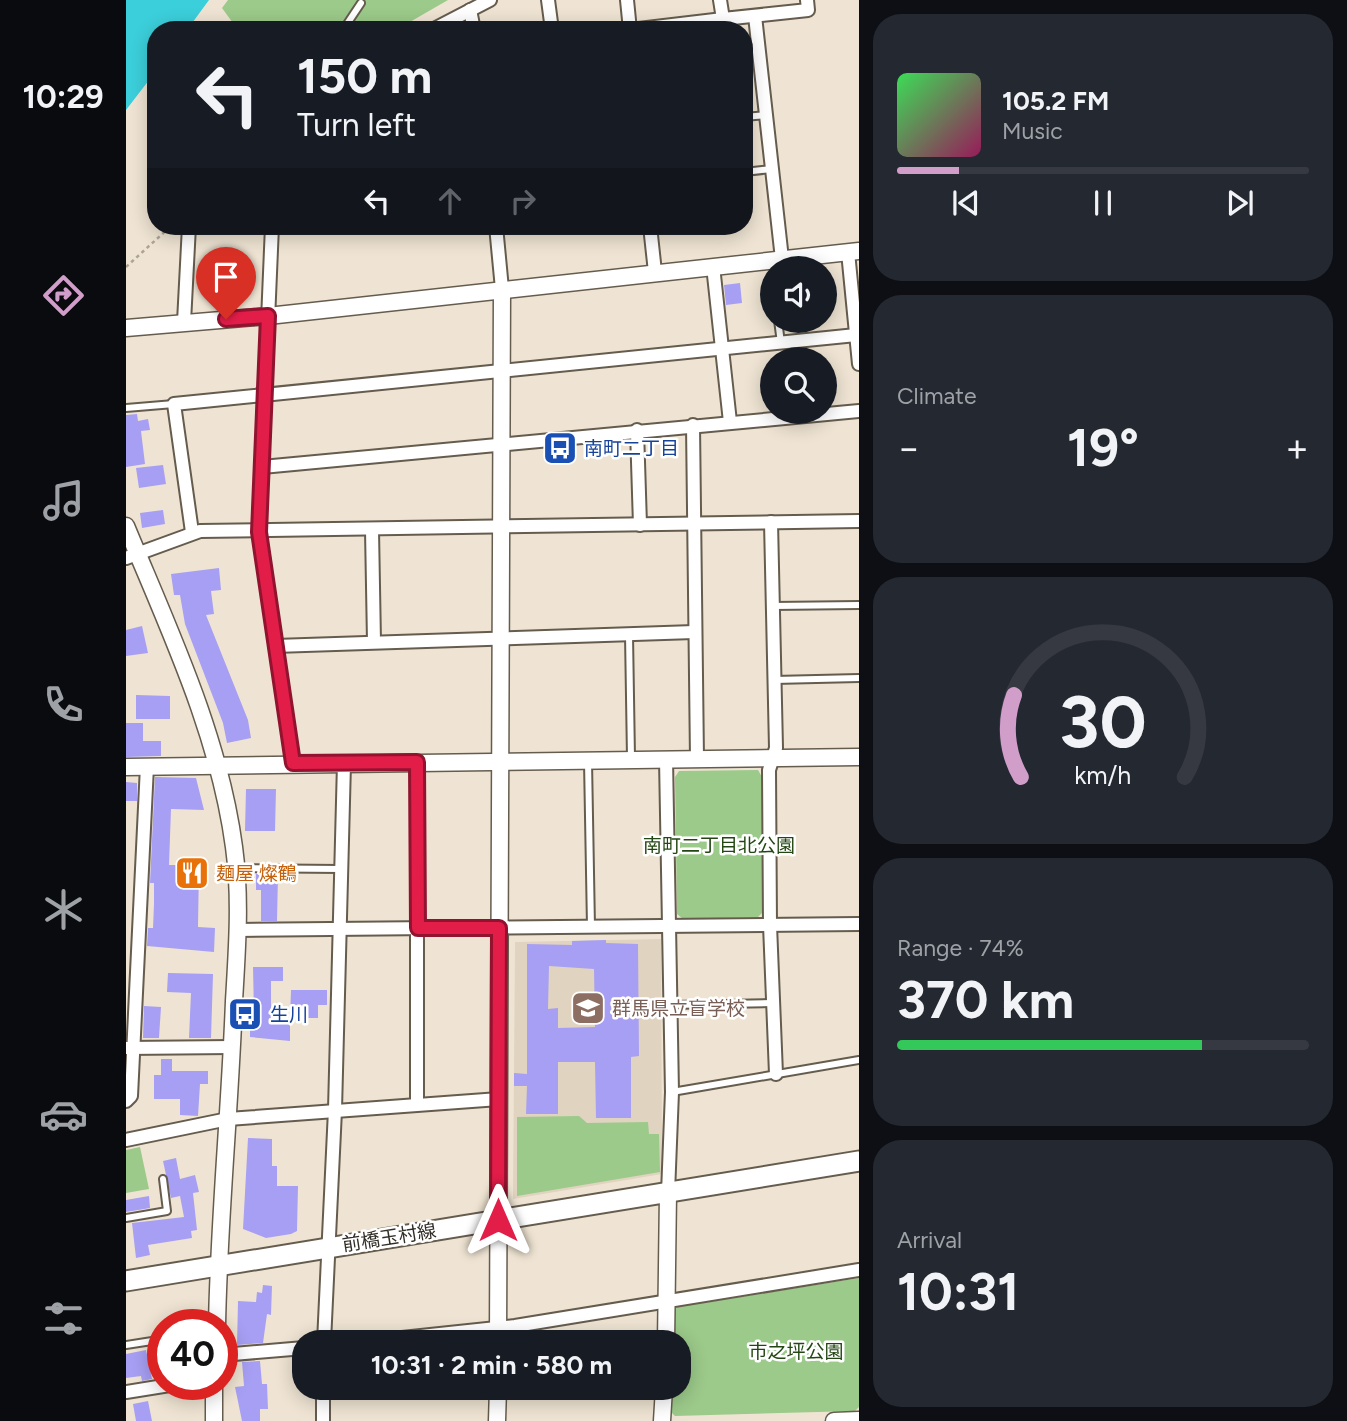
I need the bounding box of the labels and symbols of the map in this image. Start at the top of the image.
pin [196,247,256,319]
bus stop icon: 南町二丁目 [541,429,579,467]
place label: 南町二丁目 [584,437,679,460]
park label: 南町二丁目北公園 [643,834,795,857]
restaurant icon: 麺屋 燦鶴 [173,854,211,892]
place label: 麺屋 燦鶴 [216,862,297,885]
school or university icon: 群馬県立盲学校 [569,989,607,1027]
bus stop icon: 生川 [226,995,264,1033]
place label: 群馬県立盲学校 [612,997,745,1020]
place label: 生川 [270,1003,308,1026]
position arrow [461,1183,535,1257]
street label: 前橋玉村線 [340,1219,438,1256]
speed limit sign: 40 [147,1309,238,1400]
park label: 市之坪公園 [748,1340,844,1363]

